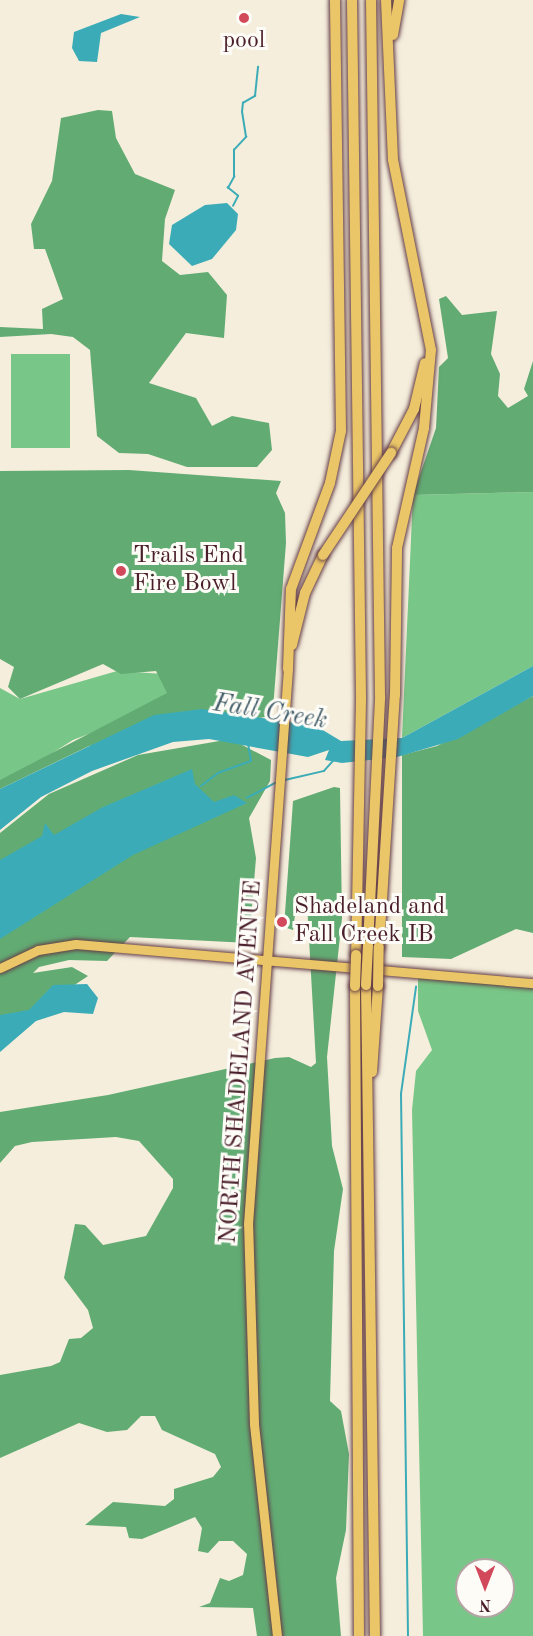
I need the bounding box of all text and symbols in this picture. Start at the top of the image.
marker: pool [237,11,251,25]
place label: pool [223,28,265,56]
place label: Trails End Fire Bowl [133,543,244,599]
marker: Trails End Fire Bowl [114,564,128,578]
water label: Fall Creek [211,689,329,737]
street label: NORTH SHADELAND AVENUE [215,879,269,1245]
place label: Shadeland and Fall Creek IB [294,894,445,950]
marker: Shadeland and Fall Creek IB [275,915,289,929]
north arrow [455,1558,515,1618]
text: N [479,1596,491,1612]

